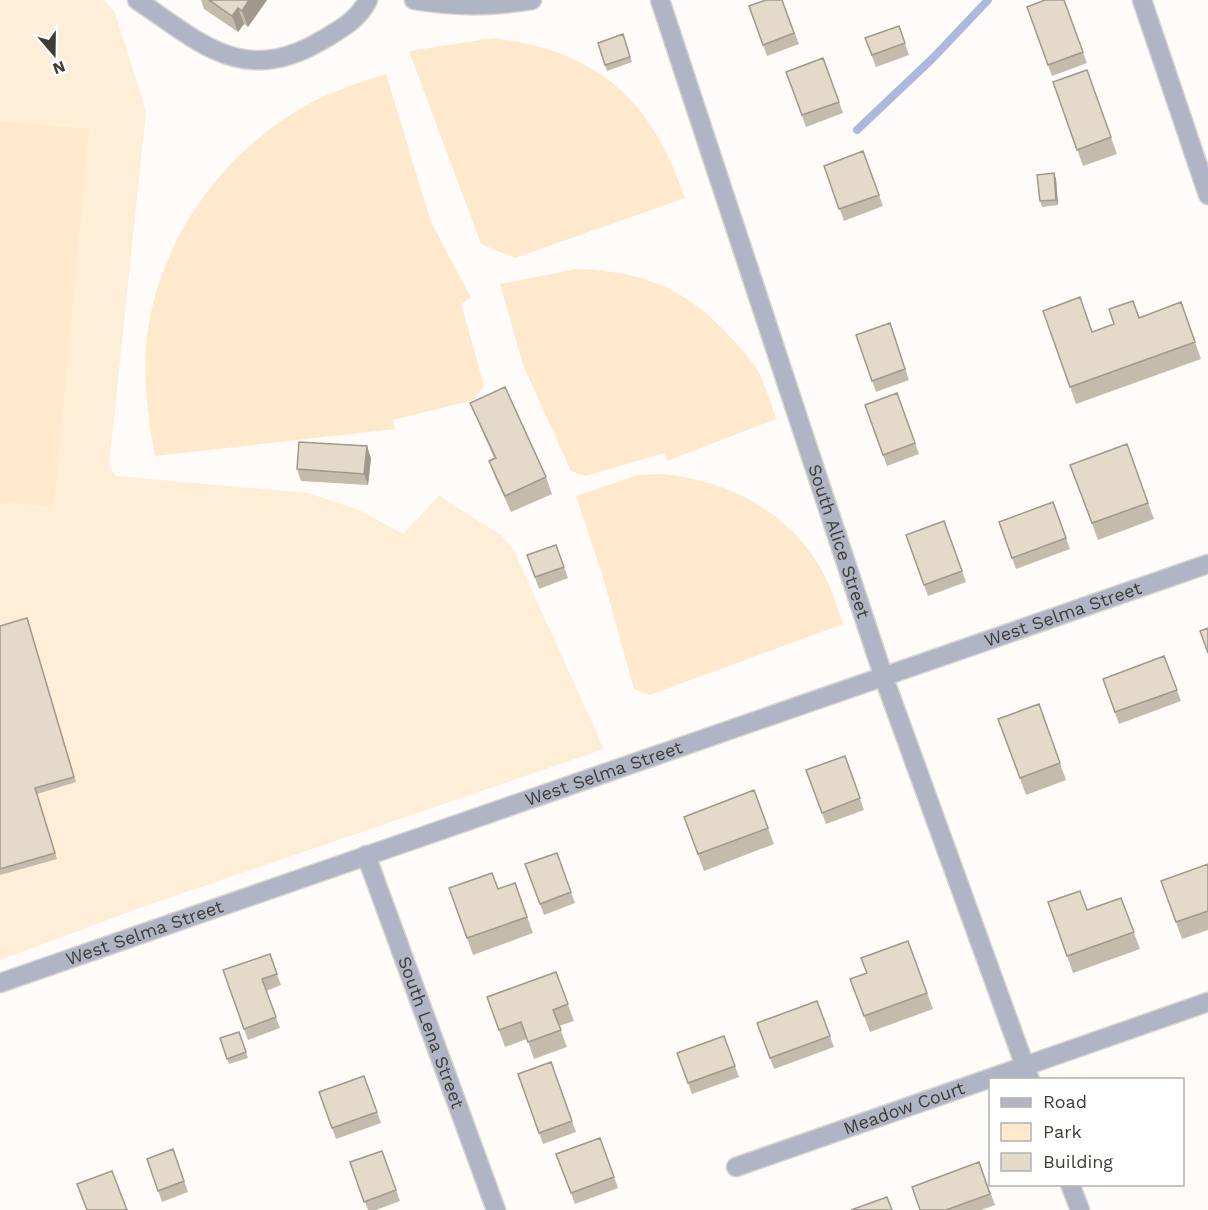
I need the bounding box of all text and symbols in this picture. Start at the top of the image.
north arrow [24,24,84,84]
text: N [50,57,68,79]
street label: South Alice Street [804,462,875,621]
street label: West Selma Street [981,577,1145,651]
street label: West Selma Street [522,736,685,810]
street label: West Selma Street [63,895,226,969]
street label: South Lena Street [394,953,469,1112]
street label: Meadow Court [840,1077,968,1139]
legend [989,1078,1184,1186]
text: Road [1043,1091,1087,1112]
text: Park [1043,1121,1082,1142]
text: Building [1043,1151,1113,1172]

